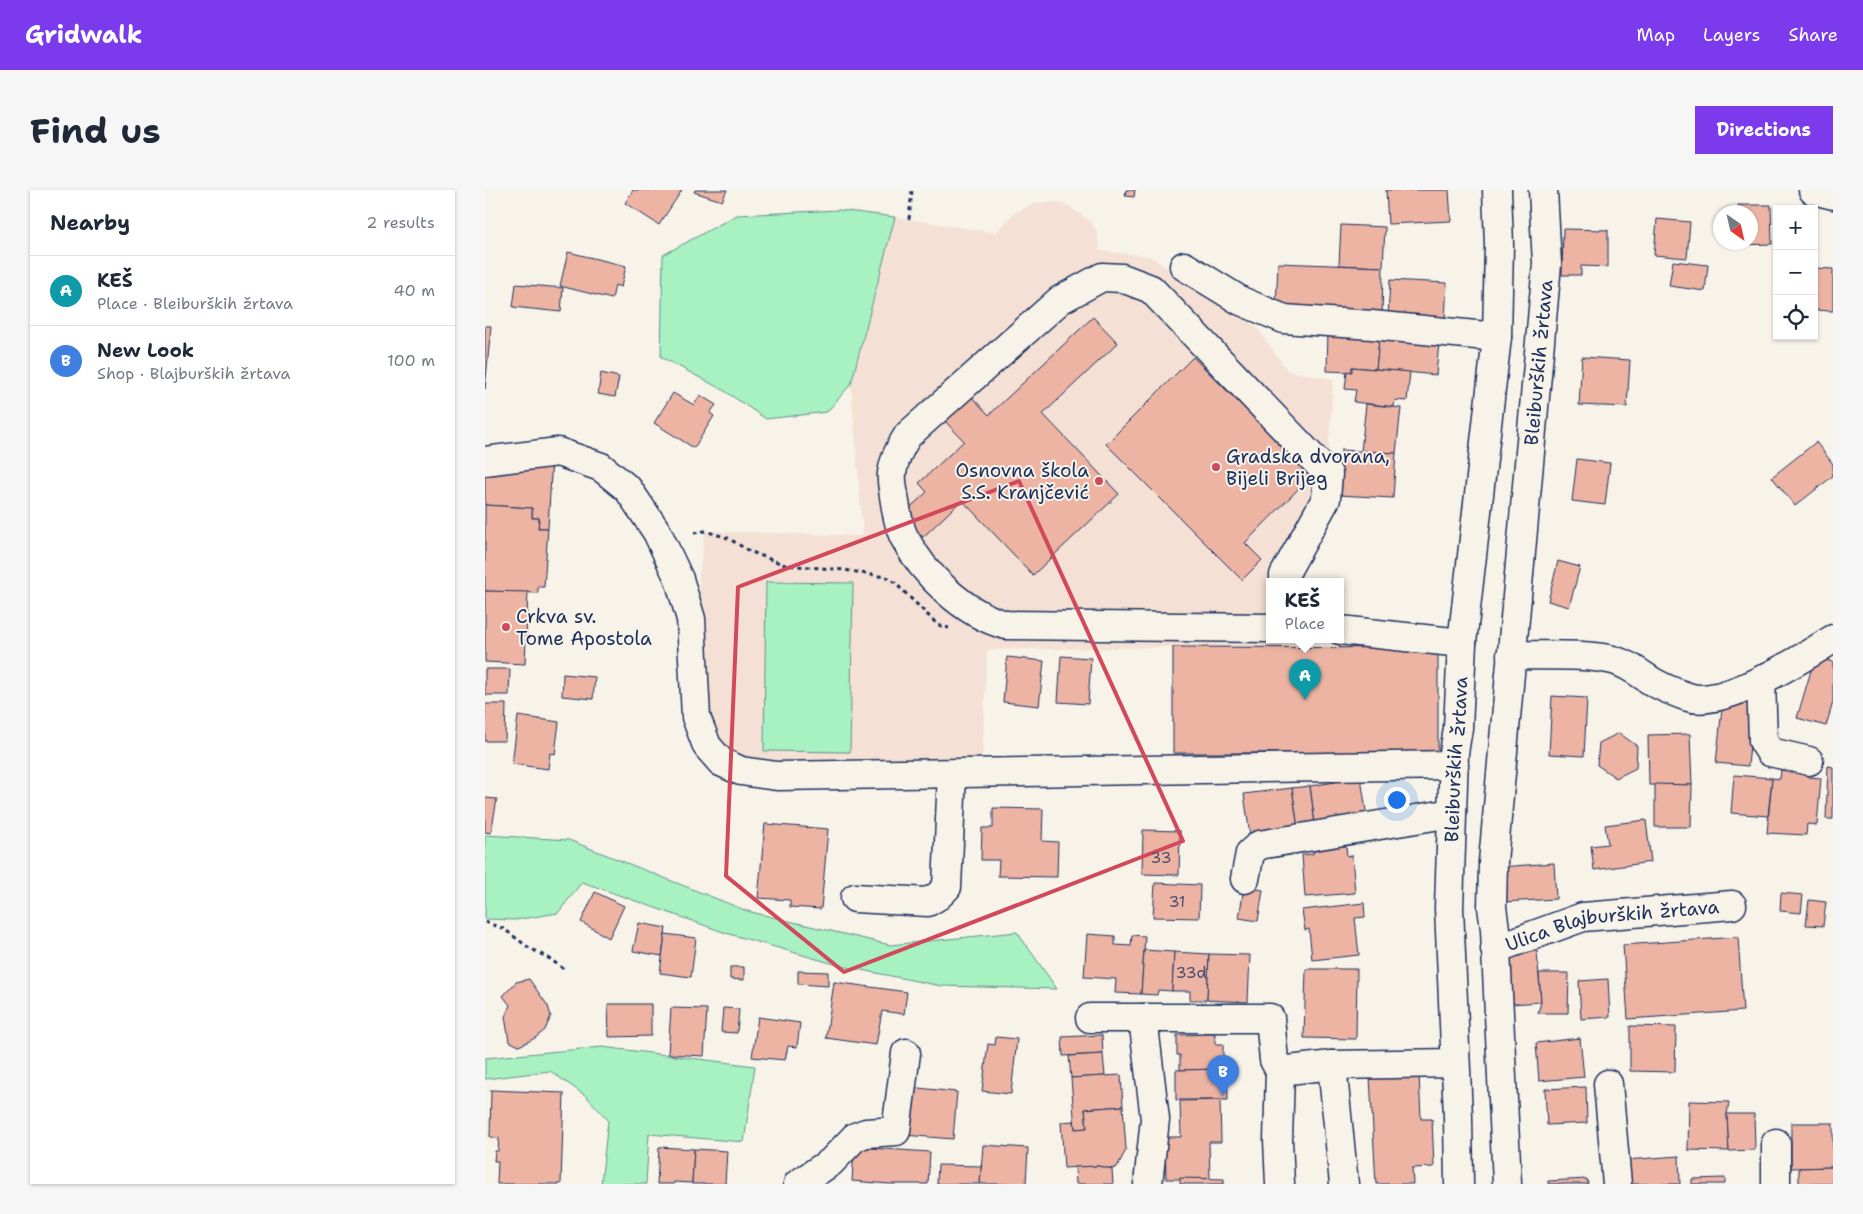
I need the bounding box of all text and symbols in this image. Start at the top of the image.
text: Gridwalk [25,19,142,51]
text: Map [1637,23,1675,47]
text: Layers [1703,23,1760,47]
text: Share [1788,23,1838,47]
button: Directions [1695,106,1833,154]
text: Find us [30,107,161,154]
north arrow [1713,205,1758,250]
map controls [1773,205,1818,340]
button: + [1773,205,1818,250]
text: Nearby [50,209,130,237]
text: 2 results [366,212,435,233]
button: − [1773,250,1818,295]
text: KEŠ [97,268,133,293]
street label: Bleiburških žrtava [1518,278,1558,446]
text: A [60,280,72,301]
text: 40 m [393,280,435,301]
text: Place · Bleiburških žrtava [97,293,293,314]
button: locate [1773,295,1818,340]
text: New Look [97,338,194,363]
text: B [61,350,71,371]
text: 100 m [387,350,435,371]
text: Shop · Blajburških žrtava [97,363,290,384]
place label: Gradska dvorana, Bijeli Brijeg [1226,444,1390,491]
place label: Osnovna škola S.S. Kranjčević [956,458,1089,505]
marker: Gradska dvorana, Bijeli Brijeg [1210,461,1222,473]
marker: Osnovna škola S.S. Kranjčević [1093,475,1105,487]
popup [1266,578,1344,643]
text: KEŠ [1285,588,1320,613]
place label: Crkva sv. Tome Apostola [516,604,652,651]
text: Place [1285,613,1325,634]
marker: Crkva sv. Tome Apostola [500,621,512,633]
pin: A [1289,659,1321,700]
street label: Bleiburških žrtava [1439,676,1473,843]
your location [1384,787,1410,813]
house number: 33 [1150,847,1172,868]
house number: 31 [1168,891,1186,912]
street label: Ulica Blajburških žrtava [1502,894,1720,957]
house number: 33d [1175,962,1207,983]
pin: B [1207,1055,1239,1096]

